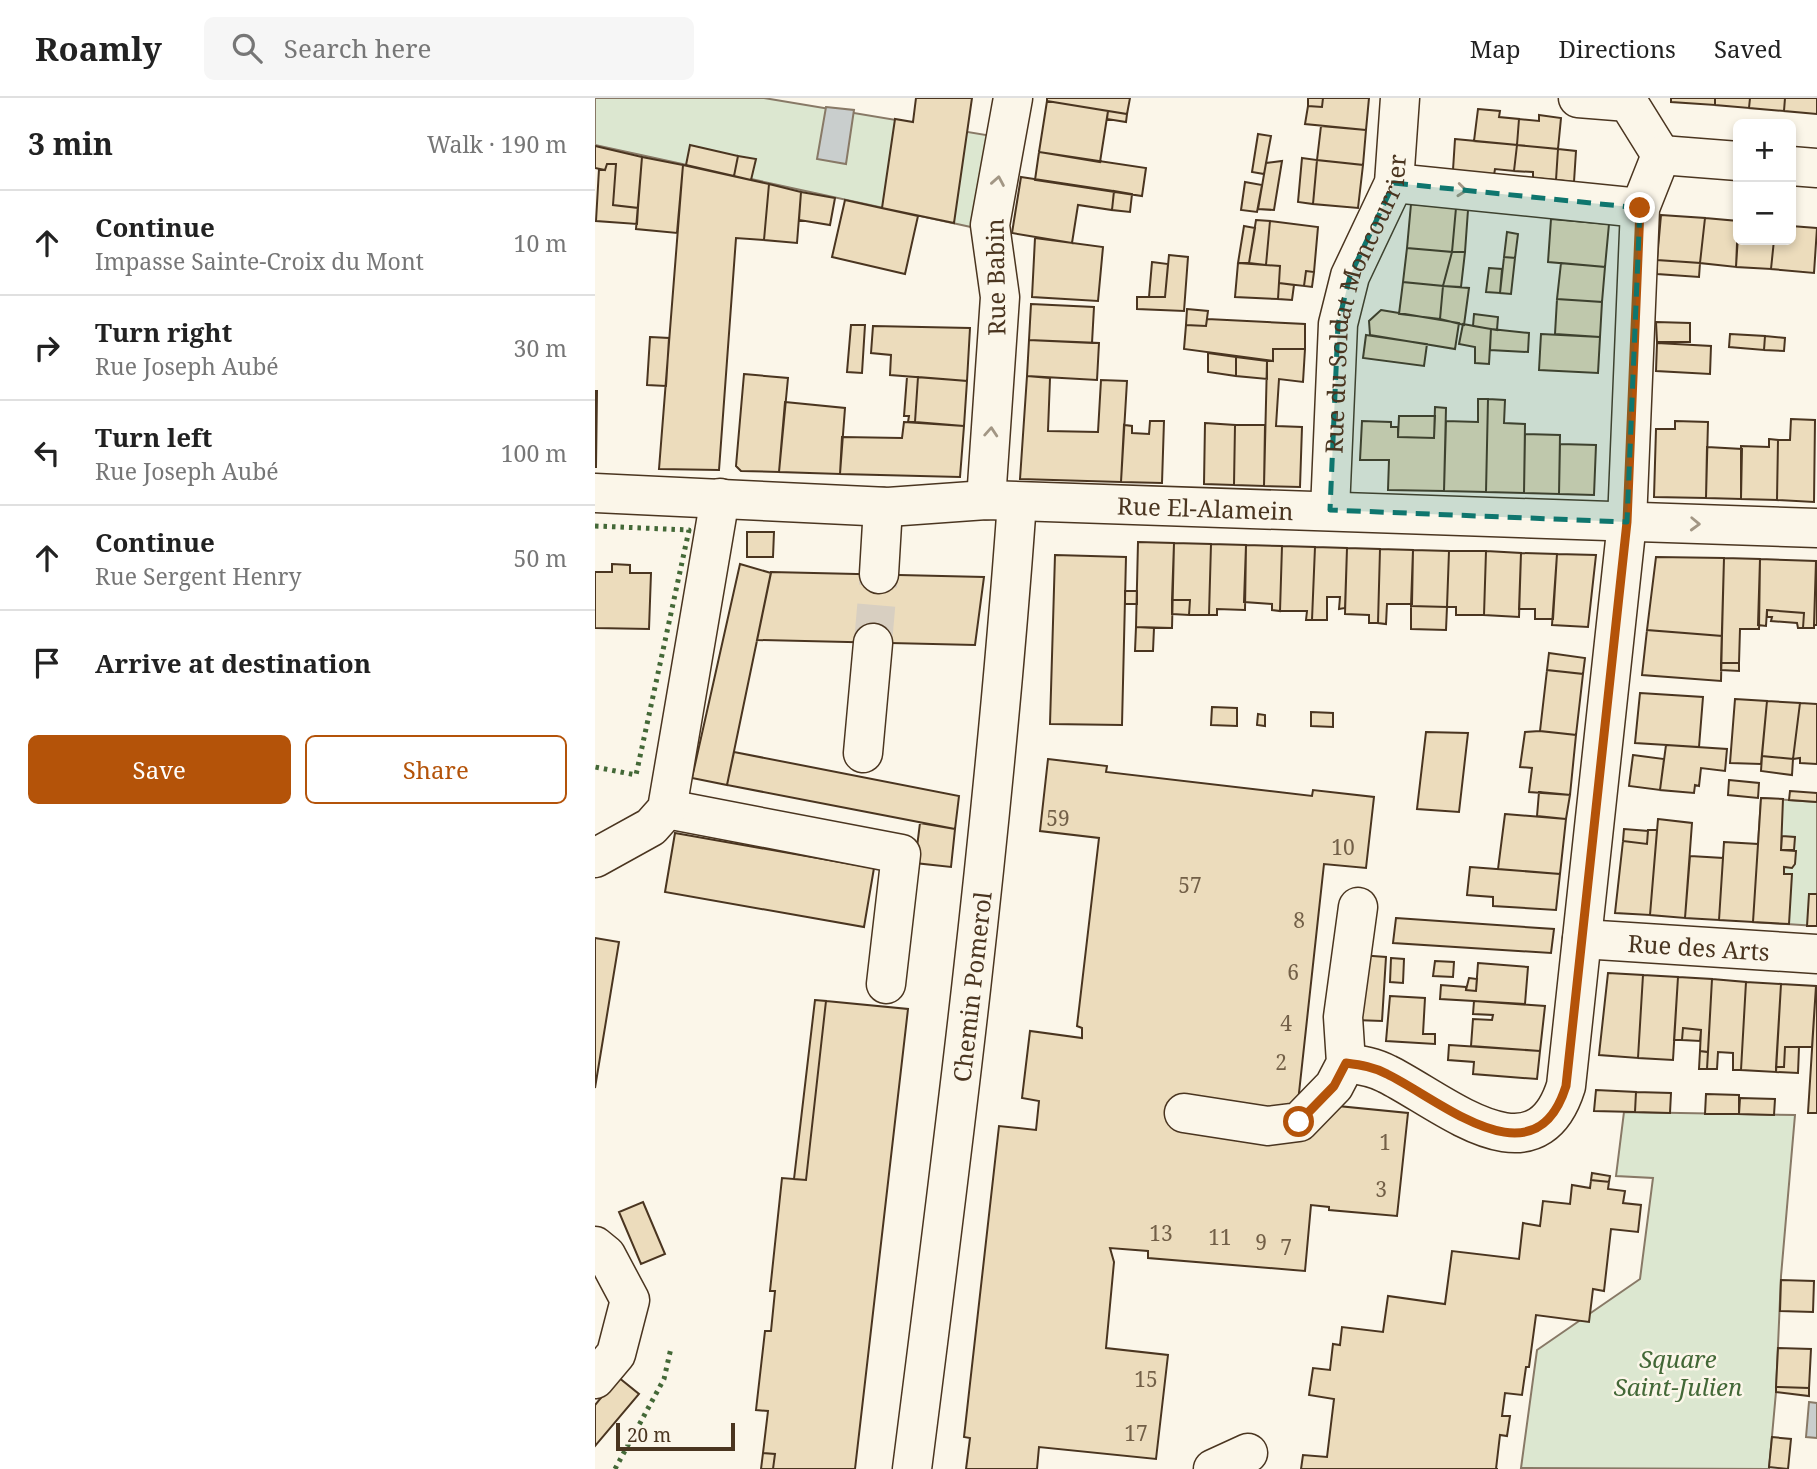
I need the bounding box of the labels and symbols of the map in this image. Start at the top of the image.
street label: Rue du Soldat Moncourrier [1316,153,1412,454]
one-way arrow [990,175,1005,187]
one-way arrow [1457,182,1468,197]
route end [1624,192,1655,223]
street label: Rue Babin [977,218,1013,336]
one-way arrow [983,426,998,437]
street label: Rue El-Alamein [1117,488,1294,527]
one-way arrow [1691,516,1701,532]
house number: 59 [1046,804,1070,832]
house number: 10 [1331,833,1355,861]
house number: 57 [1178,871,1202,899]
street label: Chemin Pomerol [944,889,998,1084]
house number: 8 [1293,906,1305,934]
street label: Rue des Arts [1627,925,1771,967]
house number: 6 [1287,958,1299,986]
house number: 4 [1280,1009,1292,1037]
house number: 2 [1275,1048,1287,1076]
route start [1283,1106,1314,1137]
house number: 1 [1379,1128,1391,1156]
house number: 3 [1375,1175,1387,1203]
house number: 13 [1149,1219,1173,1247]
house number: 11 [1208,1223,1232,1251]
house number: 9 [1255,1228,1267,1256]
house number: 7 [1280,1233,1292,1261]
park label: Square Saint-Julien [1614,1342,1742,1403]
house number: 15 [1134,1365,1158,1393]
house number: 17 [1124,1419,1148,1447]
scale bar [616,1420,735,1452]

